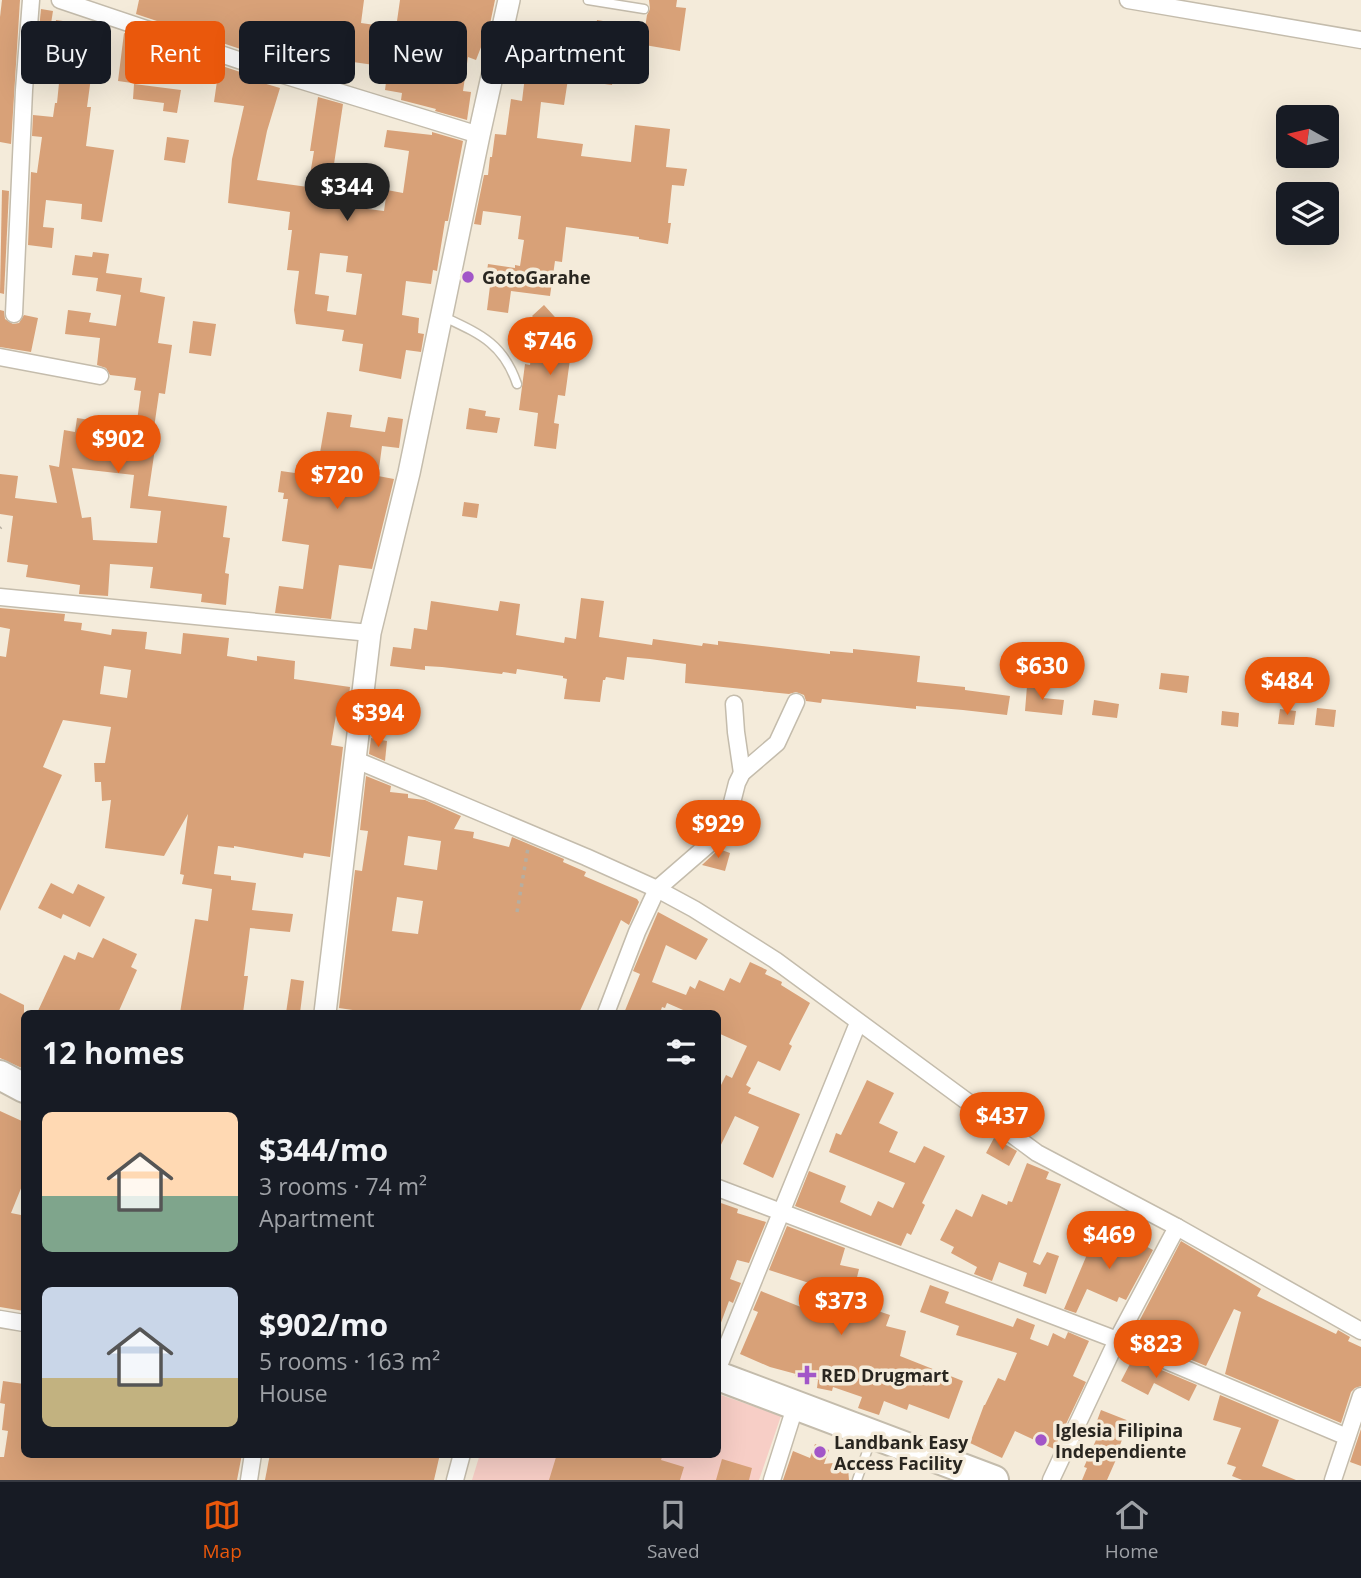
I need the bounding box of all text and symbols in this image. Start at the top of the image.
chip: Buy [21,21,111,84]
chip: Rent [125,21,225,84]
chip: Filters [239,21,355,84]
chip: New [369,21,467,84]
chip: Apartment [481,21,649,84]
north arrow [1276,105,1339,168]
map controls [1276,105,1339,245]
pin: $344 [306,164,388,223]
text: $344 [321,170,373,202]
button: layers [1276,182,1339,245]
place label: GotoGarahe [482,265,591,289]
marker: GotoGarahe [460,269,476,285]
pin: $746 [509,318,591,377]
text: $746 [524,324,576,356]
pin: $902 [77,416,159,475]
text: $902 [92,422,144,454]
pin: $720 [296,452,378,511]
text: $720 [311,458,363,490]
pin: $630 [1001,642,1083,702]
text: $630 [1016,649,1068,681]
pin: $484 [1246,658,1328,717]
text: $484 [1261,664,1313,696]
pin: $394 [337,690,419,749]
text: $394 [352,696,404,728]
pin: $929 [677,800,759,860]
text: $929 [692,807,744,839]
text: 12 homes [42,1032,185,1073]
icon: filters [662,1033,700,1071]
pin: $437 [961,1092,1043,1152]
text: $437 [976,1099,1028,1131]
text: $344/mo [259,1129,388,1170]
icon: home [98,1140,182,1224]
text: 3 rooms · 74 m² [259,1170,427,1202]
text: Apartment [259,1202,375,1234]
pin: $469 [1068,1212,1150,1271]
text: $469 [1083,1218,1135,1250]
pin: $373 [800,1278,882,1337]
text: $373 [815,1284,867,1316]
text: $902/mo [259,1304,388,1345]
icon: home [98,1315,182,1399]
pin: $823 [1115,1320,1197,1380]
text: $823 [1130,1327,1182,1359]
text: 5 rooms · 163 m² [259,1345,440,1377]
place label: RED Drugmart [821,1363,949,1387]
marker: RED Drugmart [799,1367,815,1383]
text: House [259,1377,328,1409]
place label: Iglesia Filipina Independiente [1055,1418,1186,1463]
place label: Landbank Easy Access Facility [834,1430,969,1475]
marker: Iglesia Filipina Independiente [1033,1432,1049,1448]
marker: Landbank Easy Access Facility [812,1444,828,1460]
tab: Map [203,1496,242,1564]
tab: Saved [647,1496,700,1564]
tab: Home [1105,1496,1158,1564]

